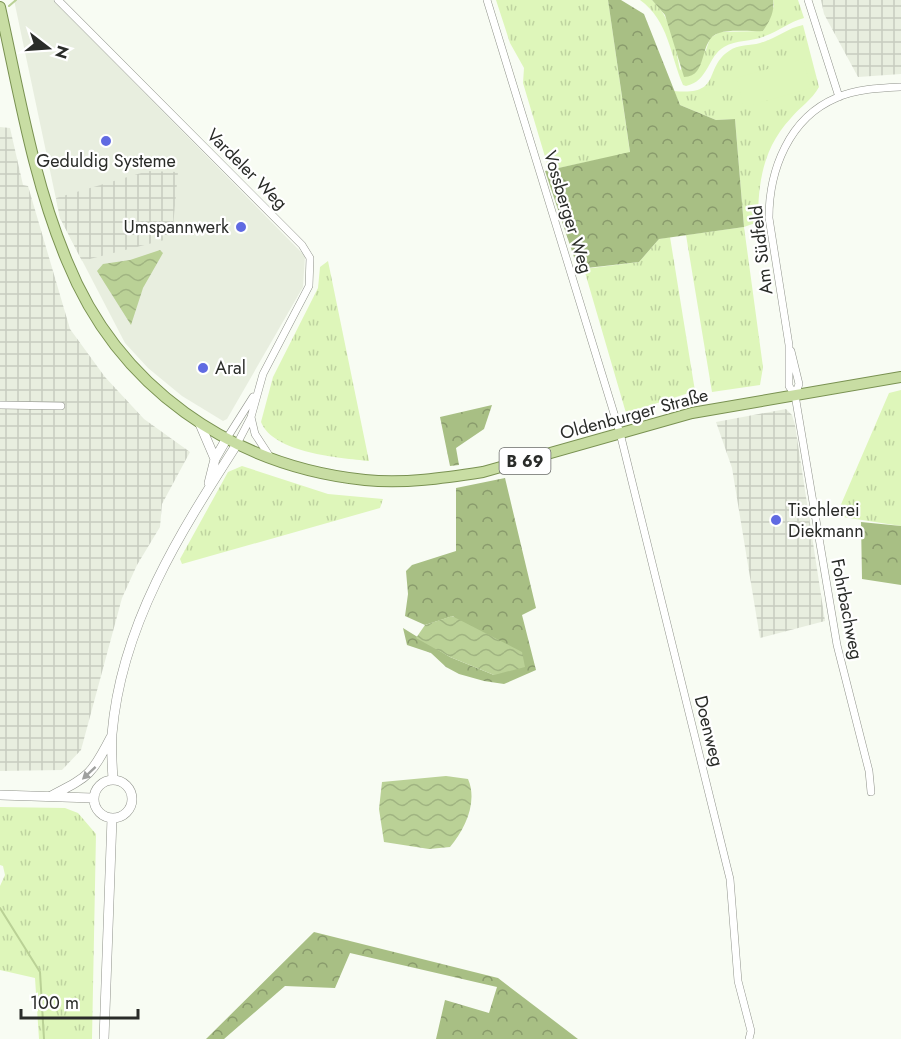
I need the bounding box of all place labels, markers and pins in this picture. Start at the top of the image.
marker: Geduldig Systeme [99,134,113,148]
place label: Geduldig Systeme [36,148,176,174]
place label: Umspannwerk [123,214,229,240]
marker: Umspannwerk [234,220,248,234]
place label: Aral [215,355,246,381]
marker: Aral [196,361,210,375]
place label: Tischlerei Diekmann [788,497,864,544]
marker: Tischlerei Diekmann [769,513,783,527]

